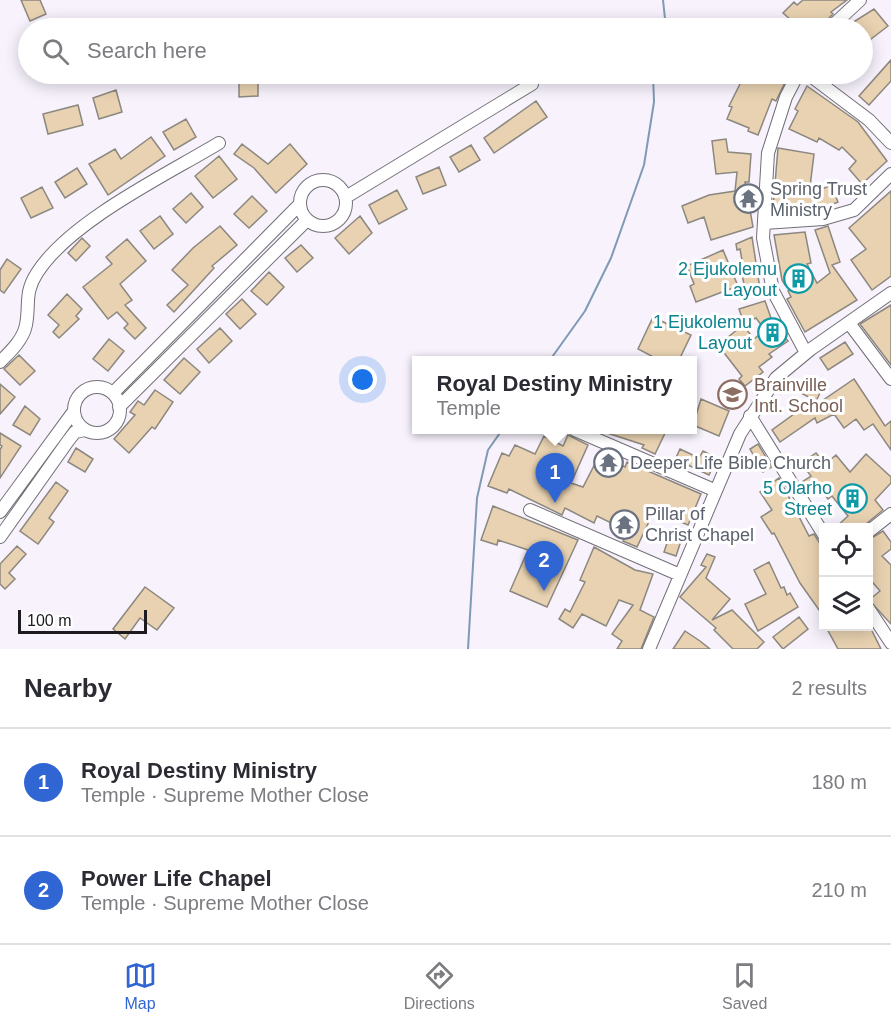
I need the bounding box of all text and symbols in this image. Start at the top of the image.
search box [18,18,873,84]
icon: search [39,35,72,68]
text: Search here [87,38,207,63]
place label: Spring Trust Ministry [770,179,867,220]
temple icon: Spring Trust Ministry [733,183,765,215]
place label: 2 Ejukolemu Layout [678,259,777,300]
building icon: 2 Ejukolemu Layout [782,263,814,295]
place label: 1 Ejukolemu Layout [653,312,752,353]
building icon: 1 Ejukolemu Layout [757,316,789,348]
popup [412,356,697,434]
your location [348,365,377,394]
text: Royal Destiny Ministry [437,371,672,396]
place label: Brainville Intl. School [754,375,843,416]
school or university icon: Brainville Intl. School [717,379,749,411]
text: Temple [437,397,501,419]
temple icon: Deeper Life Bible Church [593,447,625,479]
place label: Deeper Life Bible Church [630,453,831,473]
pin: 1 [536,454,574,503]
place label: 5 Olarho Street [763,478,832,519]
building icon: 5 Olarho Street [837,482,869,514]
place label: Pillar of Christ Chapel [645,504,754,545]
temple icon: Pillar of Christ Chapel [608,508,640,540]
map controls [819,523,873,631]
button: locate [819,523,873,577]
pin: 2 [524,542,564,591]
button: layers [819,577,873,631]
scale bar [18,607,147,634]
text: 100 m [27,612,71,629]
text: Nearby [24,673,112,703]
text: 2 results [791,677,867,699]
text: Royal Destiny Ministry [81,758,317,783]
text: 1 [38,771,49,793]
text: 180 m [811,771,867,793]
text: Temple · Supreme Mother Close [81,784,369,806]
text: Power Life Chapel [81,866,272,891]
text: 2 [38,879,49,901]
text: 210 m [811,879,867,901]
text: Temple · Supreme Mother Close [81,892,369,914]
tab: Map [124,959,157,1013]
tab: Directions [404,959,475,1013]
tab: Saved [722,959,767,1013]

